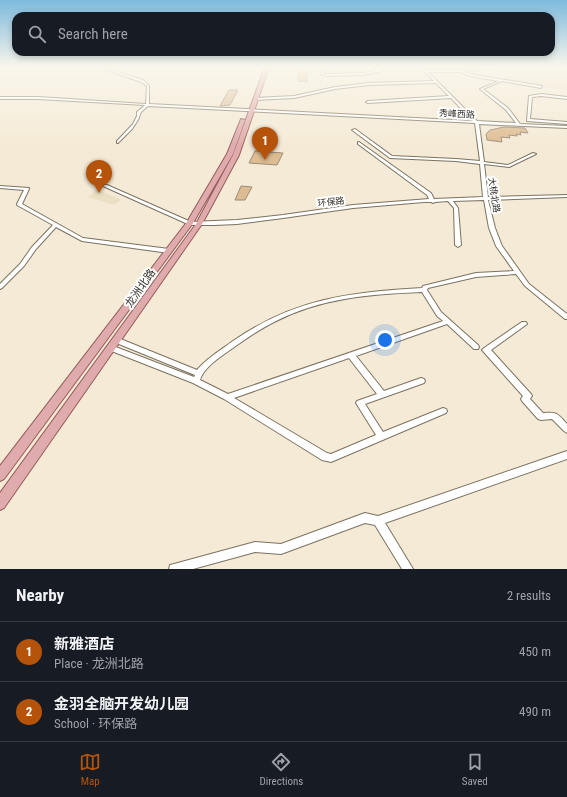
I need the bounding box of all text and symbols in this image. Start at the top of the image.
search box [12,12,555,56]
icon: search [26,23,48,45]
text: Search here [58,25,128,43]
street label: 秀峰西路 [439,107,475,120]
pin: 1 [252,127,278,160]
pin: 2 [86,160,112,193]
street label: 大桃北路 [486,176,502,214]
street label: 环保路 [317,195,345,209]
street label: 龙洲北路 [122,267,158,310]
your location [375,330,395,350]
text: Nearby [16,585,64,605]
text: 2 results [507,588,551,603]
text: 新雅酒店 [54,635,114,653]
text: 1 [26,644,32,659]
text: 450 m [519,644,551,659]
text: Place · 龙洲北路 [54,656,144,671]
text: 金羽全脑开发幼儿园 [54,695,189,713]
text: 2 [26,704,32,719]
text: 490 m [519,704,551,719]
text: School · 环保路 [54,716,137,731]
tab: Map [79,751,101,788]
tab: Directions [259,751,303,788]
tab: Saved [462,751,488,788]

